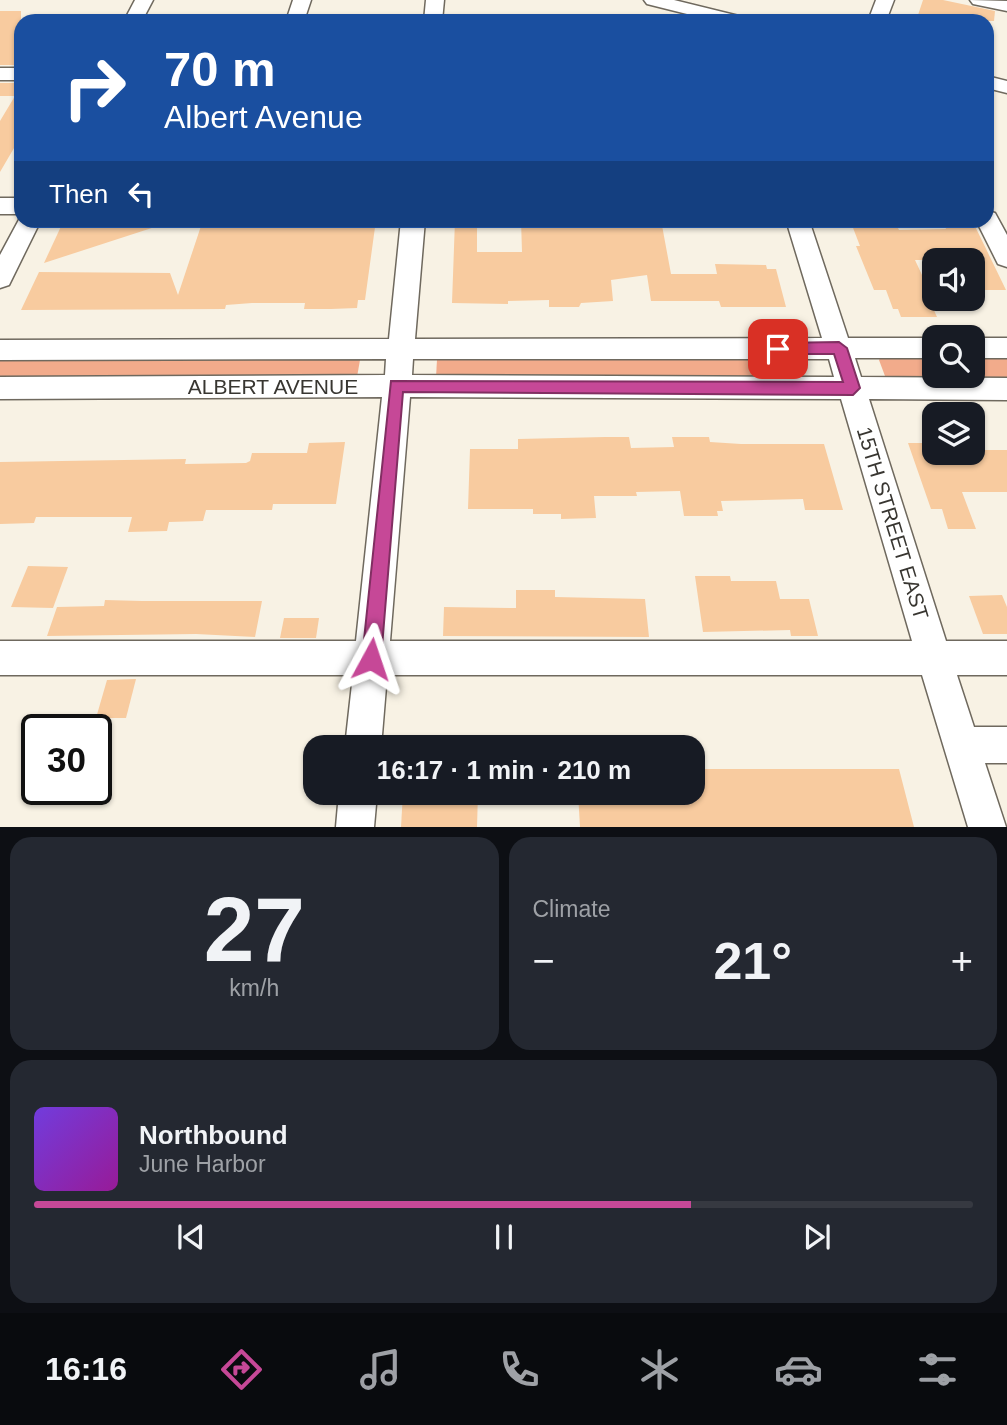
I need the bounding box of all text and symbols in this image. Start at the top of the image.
icon: right [49,42,140,133]
text: 70 m [164,42,276,96]
text: Albert Avenue [164,99,363,135]
icon: left [122,175,160,213]
text: Then [49,179,108,209]
map controls [922,248,985,465]
button: sound [922,248,985,311]
pin [748,319,808,379]
button: search [922,325,985,388]
icon: arrive [759,330,797,368]
street label: ALBERT AVENUE [188,375,358,398]
button: layers [922,402,985,465]
street label: 15TH STREET EAST [853,424,933,622]
position arrow [334,622,408,696]
speed limit sign: 30 [21,714,112,805]
text: 16:17 · 1 min · 210 m [377,755,631,785]
text: 27 [204,879,305,980]
text: Climate [533,896,610,922]
text: 21° [713,932,792,990]
text: − [533,940,555,982]
text: + [951,940,973,982]
text: km/h [229,975,279,1001]
text: Northbound [139,1120,288,1150]
text: June Harbor [139,1151,266,1177]
icon: previous [172,1218,210,1256]
icon: pause [485,1218,523,1256]
icon: next [798,1218,836,1256]
icon: directions [217,1345,266,1394]
icon: music [356,1345,405,1394]
icon: phone [495,1345,544,1394]
icon: climate [635,1345,684,1394]
icon: car [774,1345,823,1394]
icon: filters [913,1345,962,1394]
text: 16:16 [45,1351,127,1387]

